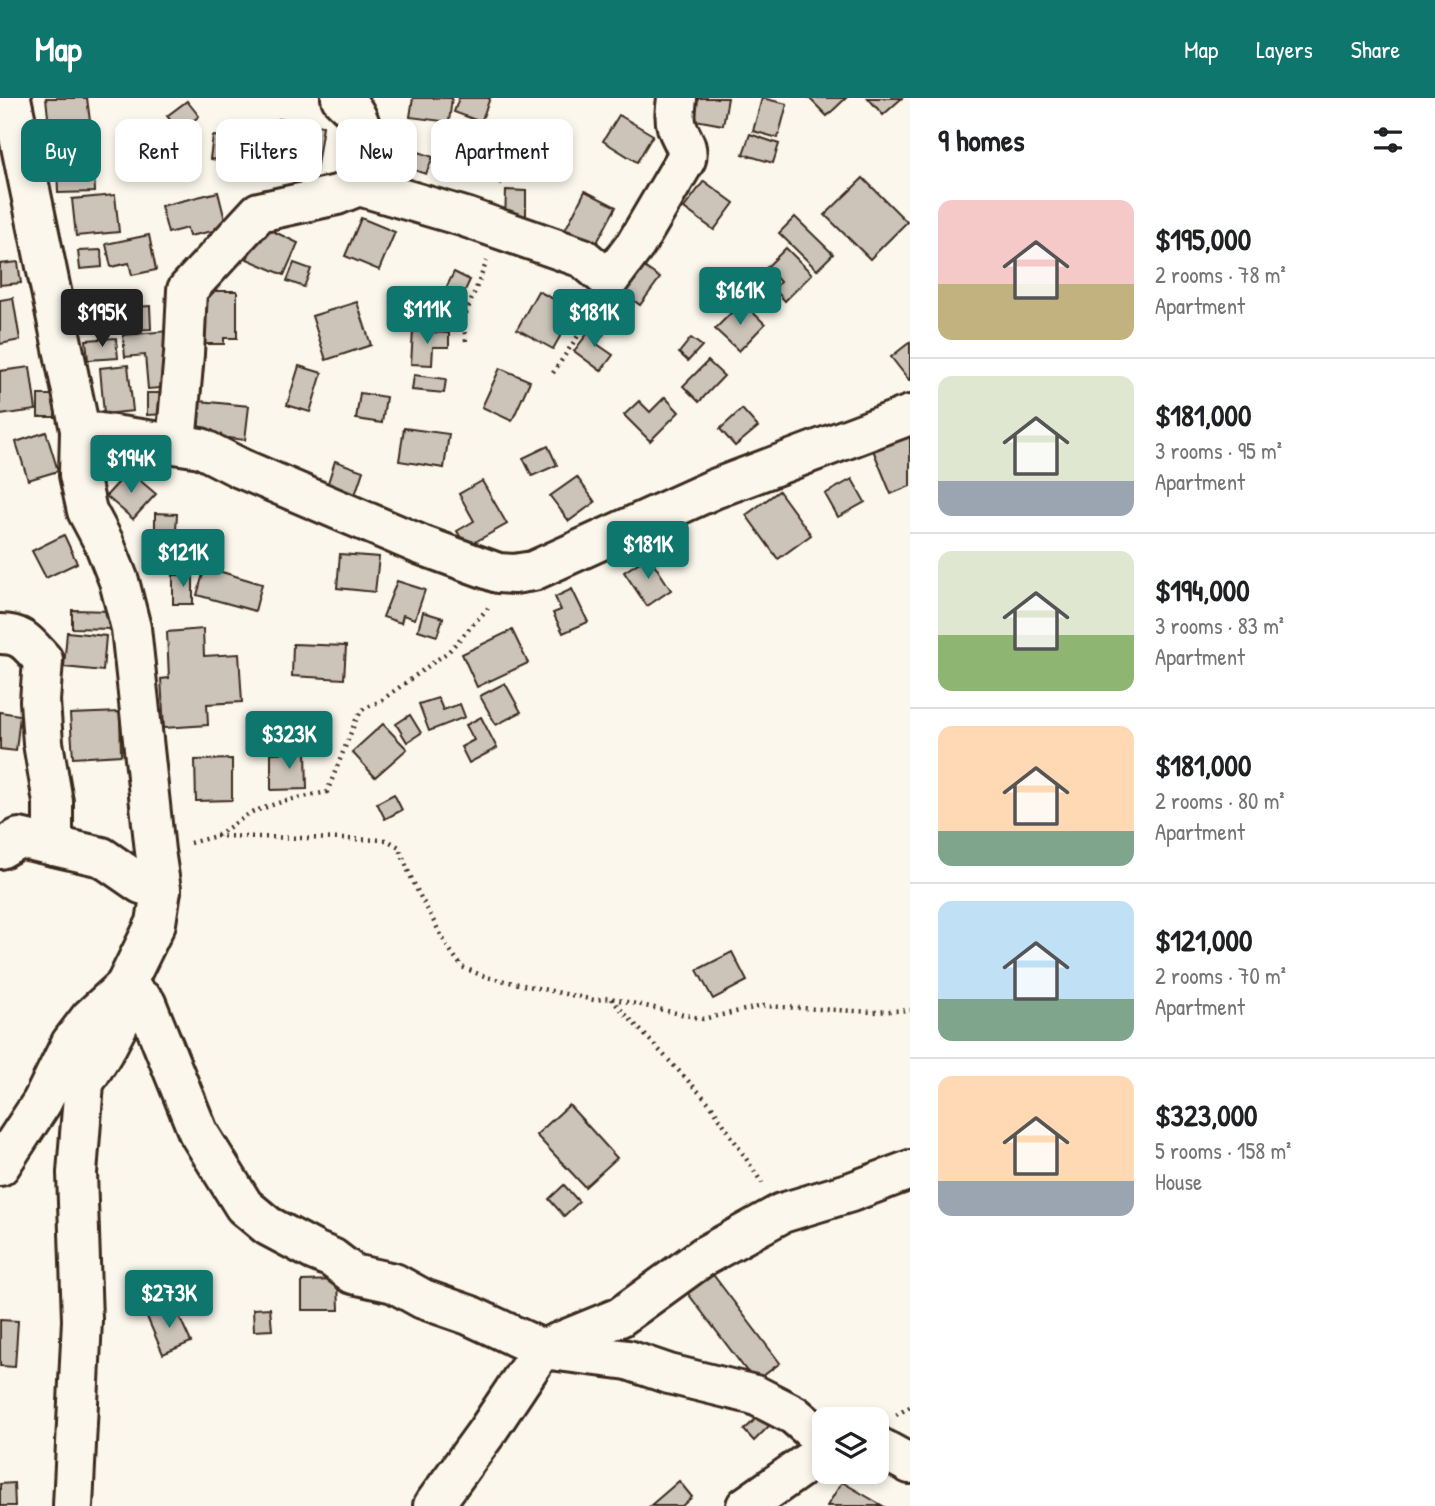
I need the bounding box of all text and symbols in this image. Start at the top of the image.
text: Map [35,27,82,71]
text: Map [1184,33,1218,65]
text: Layers [1256,33,1313,65]
text: Share [1351,33,1400,65]
chip: Buy [21,119,101,182]
chip: Rent [115,119,202,182]
chip: Filters [216,119,322,182]
chip: New [336,119,417,182]
chip: Apartment [431,119,573,182]
text: 9 homes [938,120,1025,160]
icon: filters [1369,121,1407,159]
text: $195,000 [1155,219,1251,259]
icon: home [994,228,1078,312]
text: 2 rooms · 78 m² [1155,259,1286,290]
pin: $161K [691,268,789,327]
text: $161K [715,274,765,305]
pin: $111K [378,286,476,346]
pin: $195K [53,289,151,349]
pin: $181K [545,289,643,349]
text: Apartment [1155,290,1245,321]
text: $111K [403,293,451,324]
text: $195K [77,296,127,327]
text: $181K [569,296,619,327]
text: $181,000 [1155,395,1251,435]
icon: home [994,404,1078,488]
text: 3 rooms · 95 m² [1155,435,1282,466]
pin: $194K [82,436,180,495]
text: $194K [106,442,156,473]
text: Apartment [1155,466,1245,497]
pin: $181K [599,522,697,581]
text: $181K [623,528,673,559]
pin: $121K [134,530,232,589]
text: $121K [157,536,209,567]
text: $194,000 [1155,570,1250,610]
icon: home [994,579,1078,663]
text: 3 rooms · 83 m² [1155,610,1284,641]
text: Apartment [1155,641,1245,672]
pin: $323K [240,712,338,771]
text: $323K [261,718,317,749]
text: $181,000 [1155,745,1251,785]
icon: home [994,754,1078,838]
text: 2 rooms · 80 m² [1155,785,1285,816]
text: Apartment [1155,816,1245,847]
text: $121,000 [1155,920,1252,960]
icon: home [994,929,1078,1013]
text: 2 rooms · 70 m² [1155,960,1286,991]
text: Apartment [1155,991,1245,1022]
text: $323,000 [1155,1095,1258,1135]
icon: home [994,1104,1078,1188]
text: 5 rooms · 158 m² [1155,1135,1291,1166]
text: House [1155,1166,1202,1197]
pin: $273K [120,1270,218,1330]
text: $273K [141,1277,197,1308]
map controls [812,1407,889,1484]
button: layers [812,1407,889,1484]

